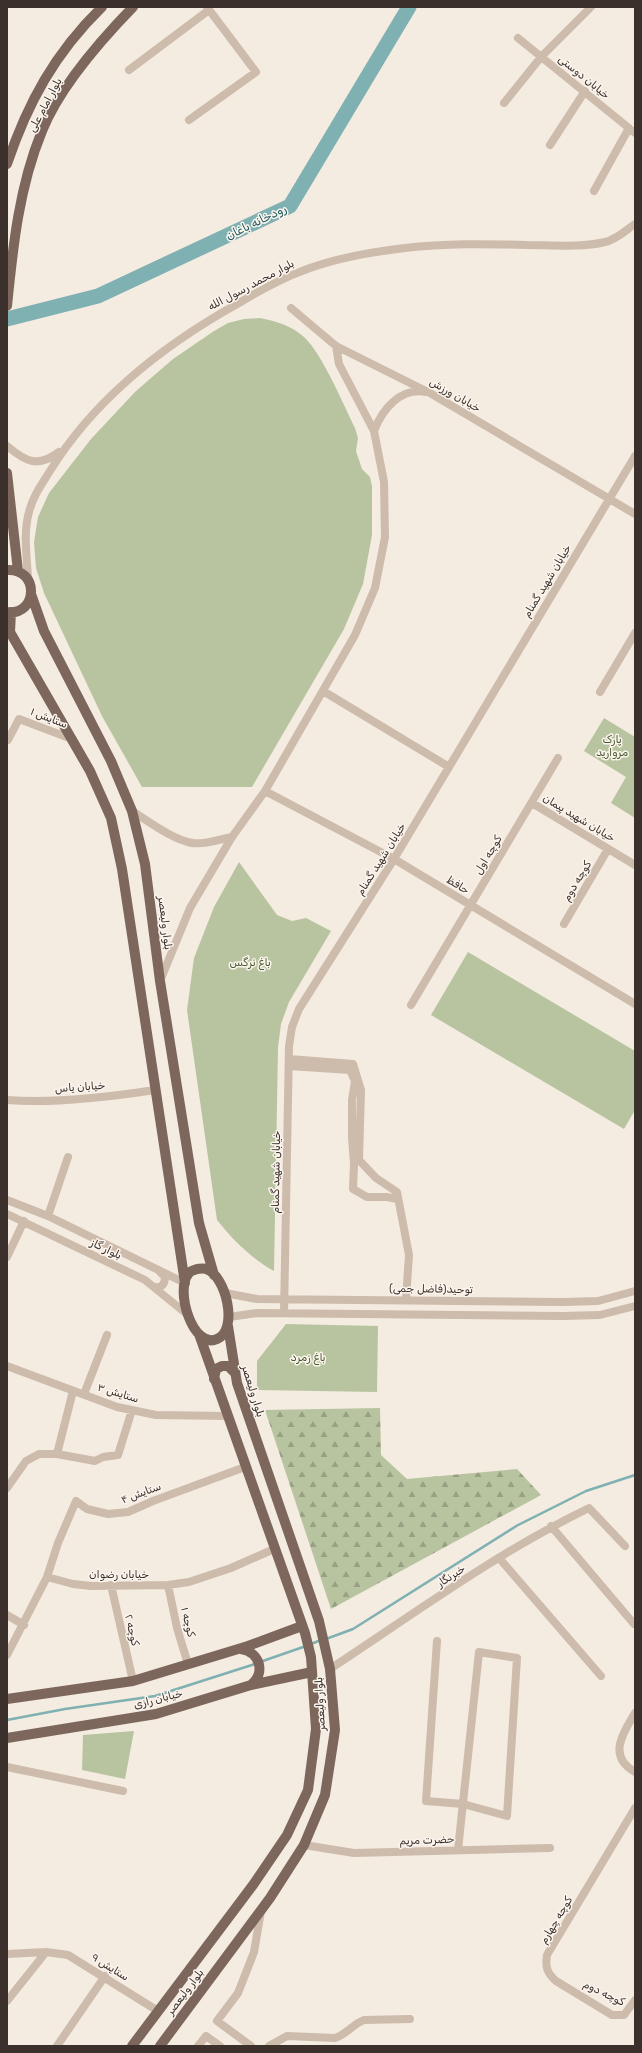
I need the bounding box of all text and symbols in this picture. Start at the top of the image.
street label: خیابان دوستی [555,52,613,103]
street label: بلوار امام علی [25,76,66,135]
water label: رودخانه باغان [223,201,289,244]
street label: بلوار محمد رسول الله [206,257,297,314]
street label: خیابان ورزش [427,375,483,416]
street label: خیابان شهید گمنام [520,542,575,620]
street label: ستایش ۱ [29,705,69,731]
park label: پارک مروارید [596,733,628,760]
street label: خیابان شهید پیمان [540,791,618,846]
street label: خیابان شهید گمنام [354,820,409,898]
street label: کوچه اول [471,833,506,877]
street label: کوچه دوم [560,859,595,904]
street label: حافظ [444,873,472,897]
street label: بلوار ولیعصر [154,894,175,951]
park label: باغ نرگس [229,956,271,971]
street label: خیابان یاس [54,1079,106,1095]
street label: خیابان شهید گمنام [269,1130,284,1213]
street label: بلوار گاز [87,1235,124,1263]
street label: توحید(فاضل جمی) [389,1282,473,1297]
park label: باغ زمرد [290,1351,326,1366]
street label: بلوار ولیعصر [238,1362,267,1419]
street label: ستایش ۳ [96,1381,140,1405]
street label: ستایش ۴ [119,1480,163,1506]
street label: خبرنگار [433,1562,468,1591]
street label: خیابان رضوان [89,1568,149,1582]
street label: کوچه ۱ [177,1606,198,1638]
street label: کوچه ۲ [121,1613,142,1647]
street label: بلوار ولیعصر [312,1677,329,1732]
street label: خیابان رازی [132,1687,184,1711]
street label: حضرت مریم [399,1833,455,1848]
street label: کوچه چهارم [537,1894,576,1947]
street label: ستایش ۹ [89,1950,131,1984]
street label: بلوار ولیعصر [163,1966,207,2019]
street label: کوچه دوم [581,1977,627,2010]

